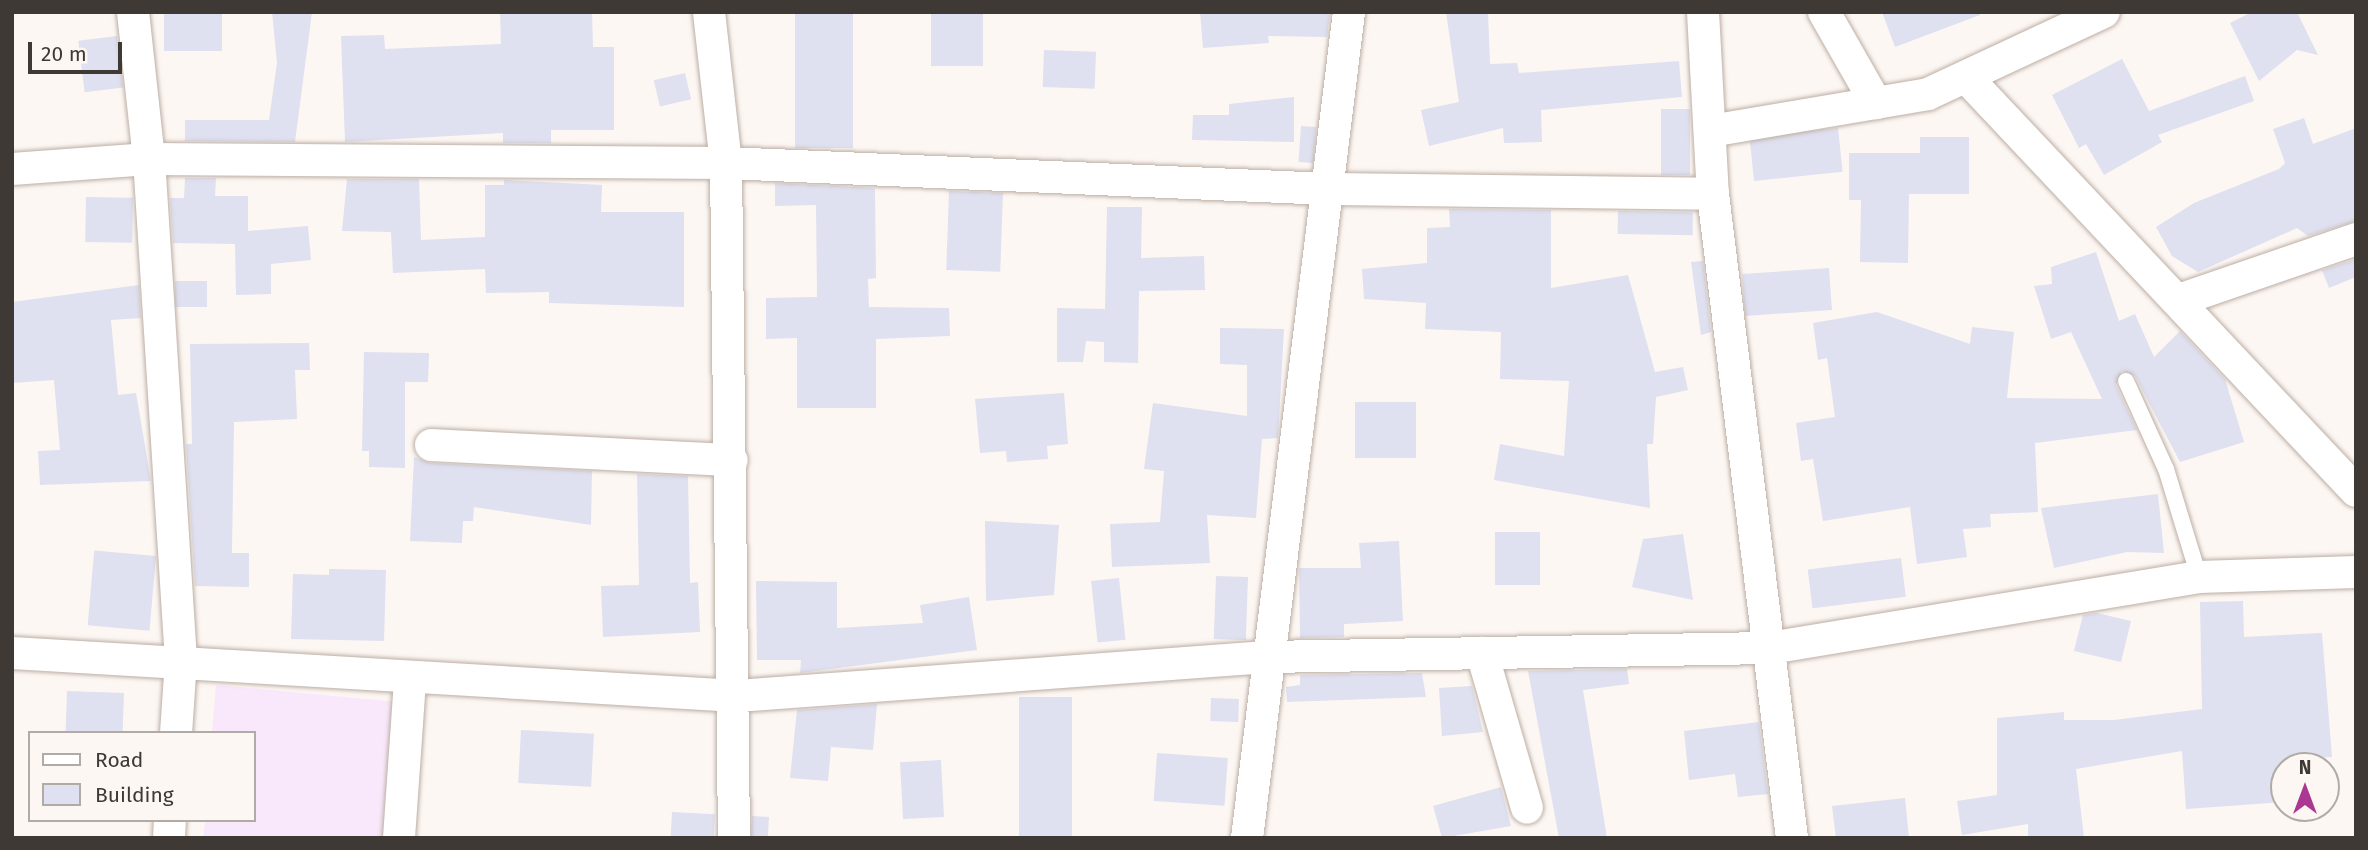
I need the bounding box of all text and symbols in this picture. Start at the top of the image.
scale bar [32,28,126,72]
text: 20 m [41,41,87,67]
legend [28,731,256,822]
text: Road [95,747,143,773]
north arrow [2270,752,2340,822]
text: N [2299,756,2311,779]
text: Building [95,782,174,808]

